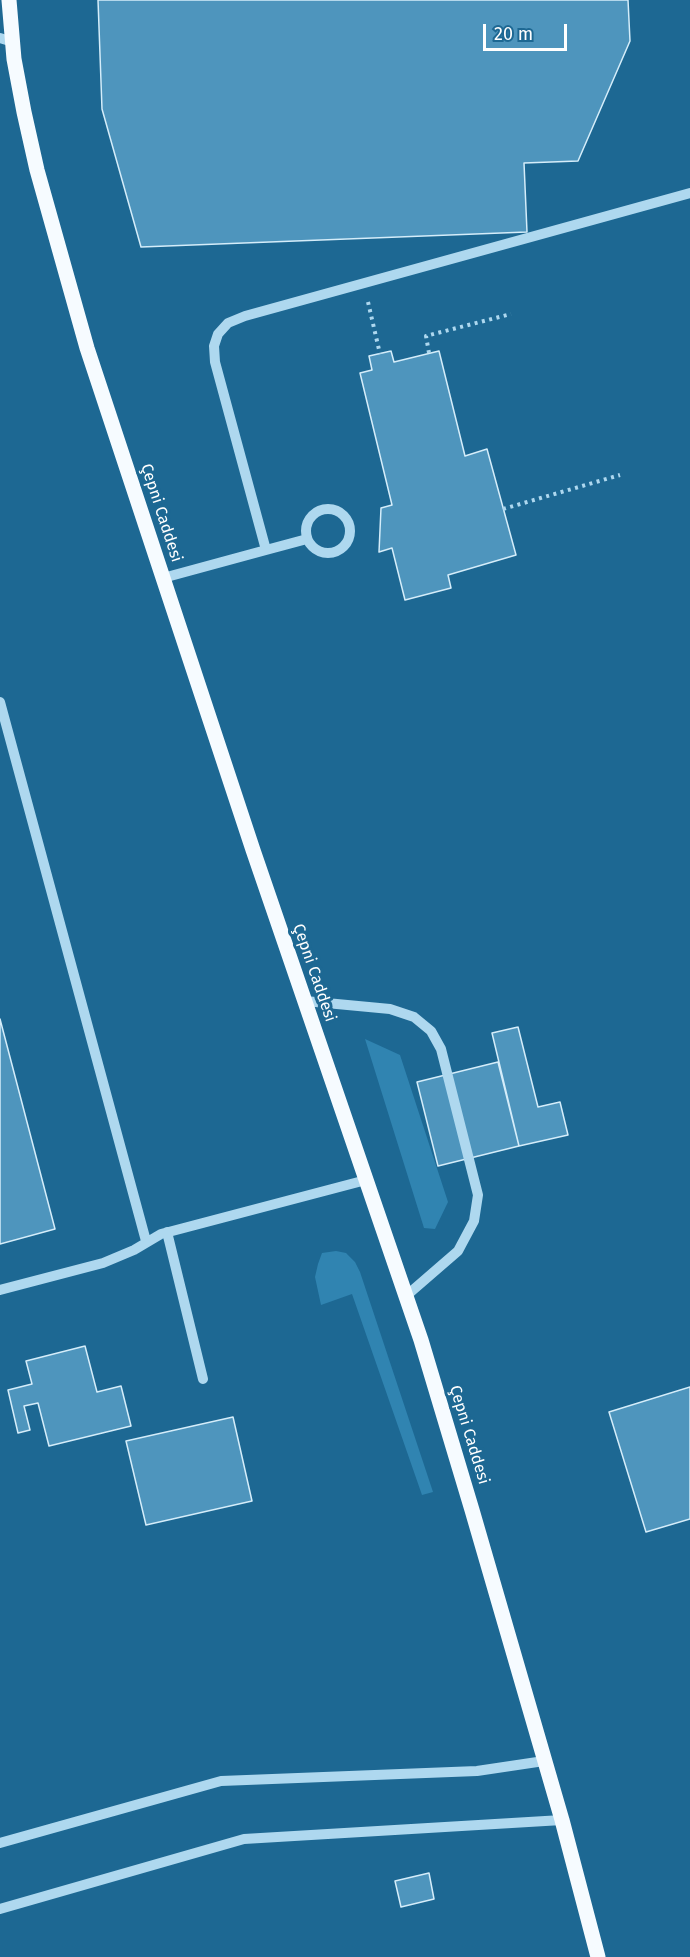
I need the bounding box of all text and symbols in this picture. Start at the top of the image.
scale bar [486,12,570,50]
text: 20 m [494,23,533,45]
street label: Çepni Caddesi [136,461,186,565]
street label: Çepni Caddesi [288,921,340,1025]
street label: Çepni Caddesi [445,1383,493,1487]

